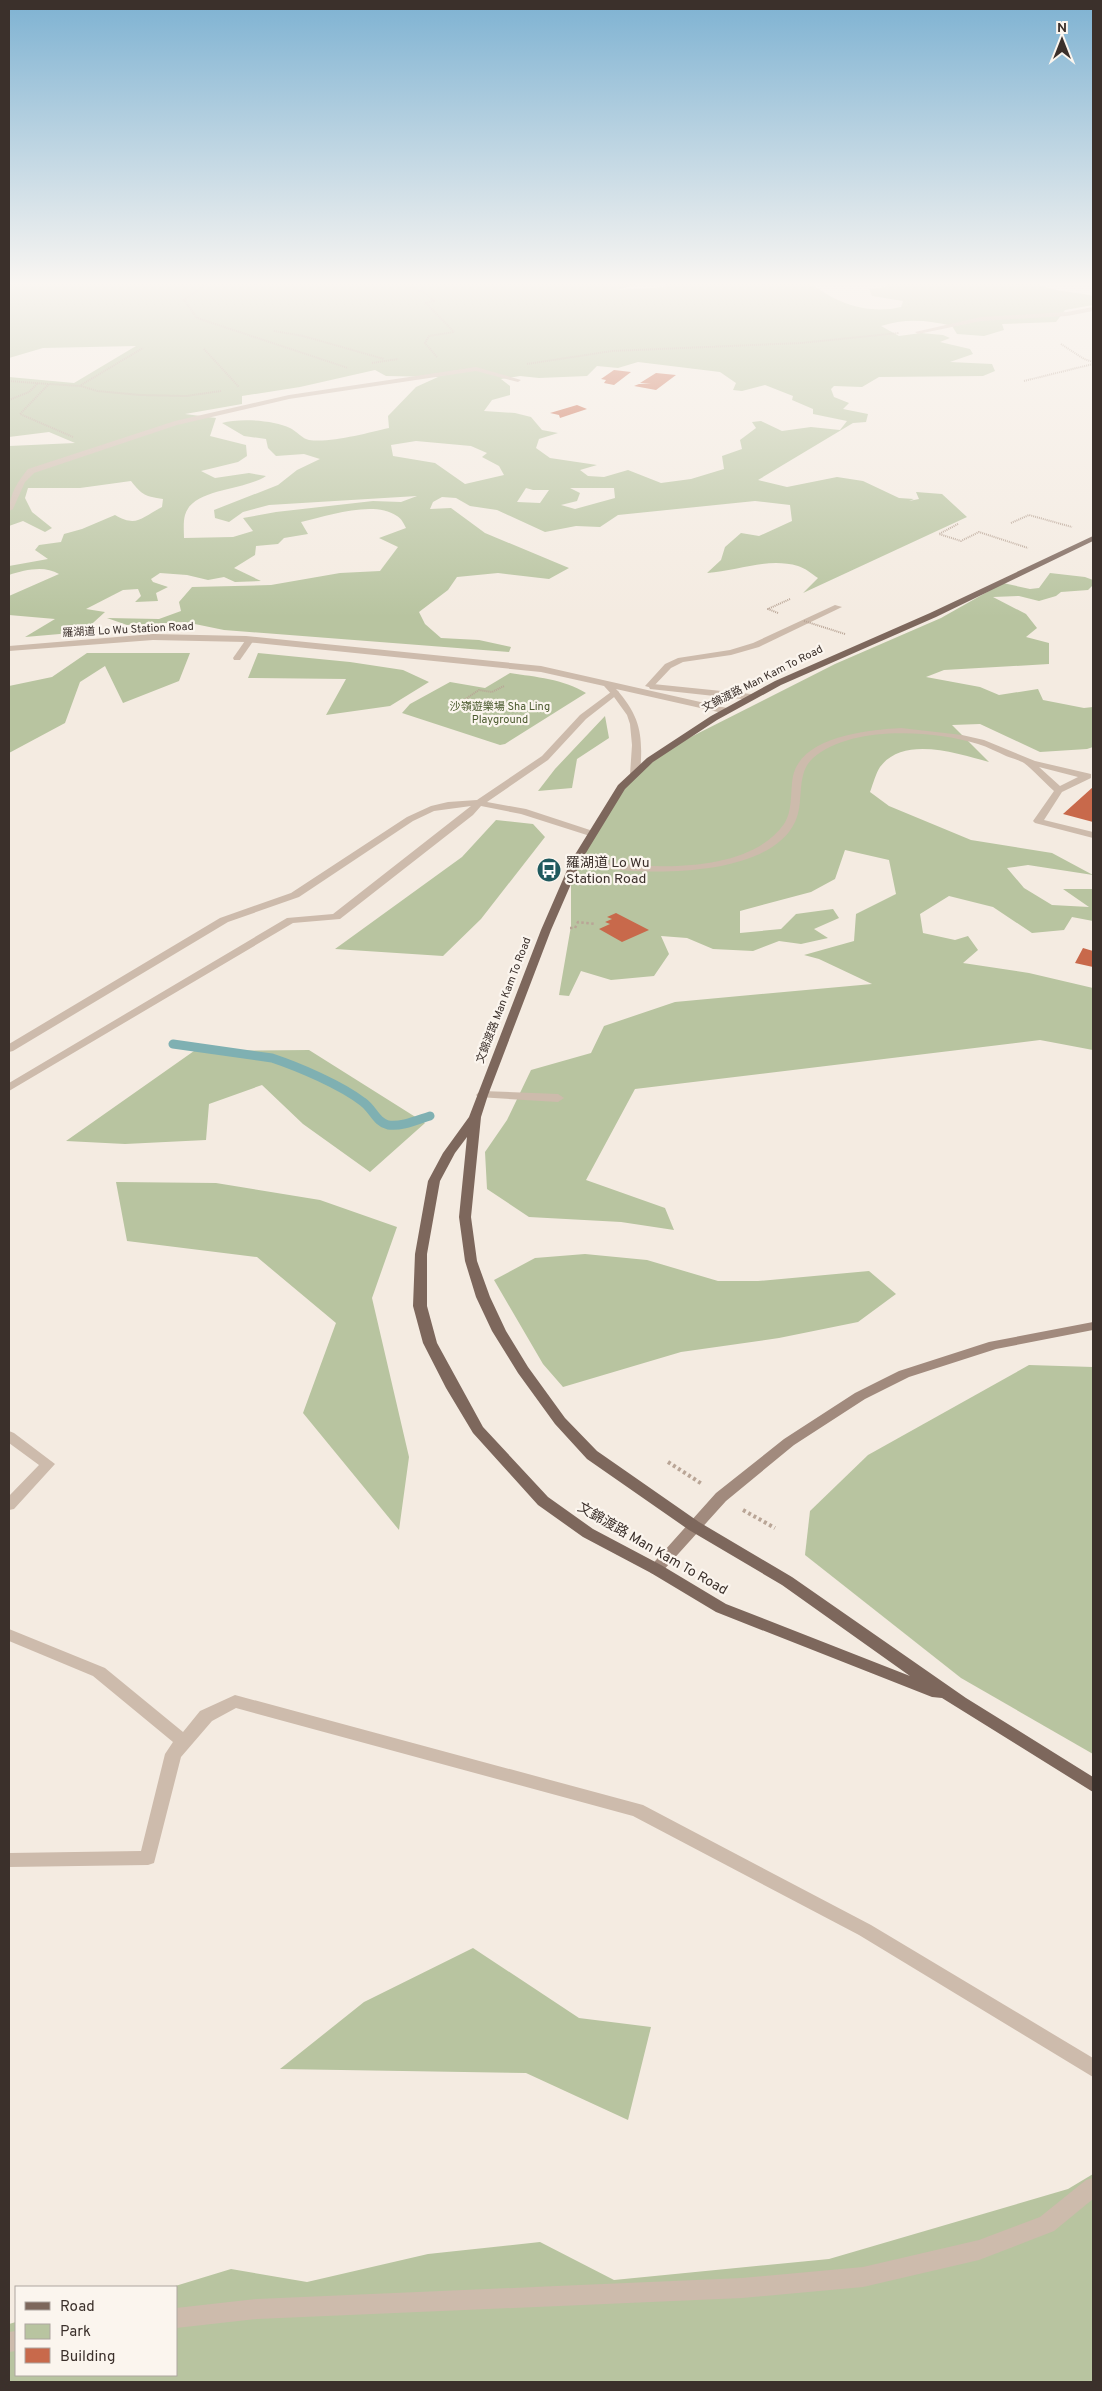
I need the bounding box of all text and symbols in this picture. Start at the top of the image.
north arrow [1037,15,1087,65]
text: N [1057,20,1067,37]
street label: 羅湖道 Lo Wu Station Road [62,620,194,640]
street label: 文錦渡路 Man Kam To Road [700,642,825,716]
park label: 沙嶺遊樂場 Sha Ling Playground [450,700,550,727]
place label: 羅湖道 Lo Wu Station Road [566,855,650,888]
bus stop icon: 羅湖道 Lo Wu Station Road [536,857,562,883]
street label: 文錦渡路 Man Kam To Road [473,935,534,1065]
street label: 文錦渡路 Man Kam To Road [574,1498,731,1599]
legend [15,2286,178,2376]
text: Road [60,2298,95,2317]
text: Park [60,2323,91,2342]
text: Building [60,2348,115,2367]

